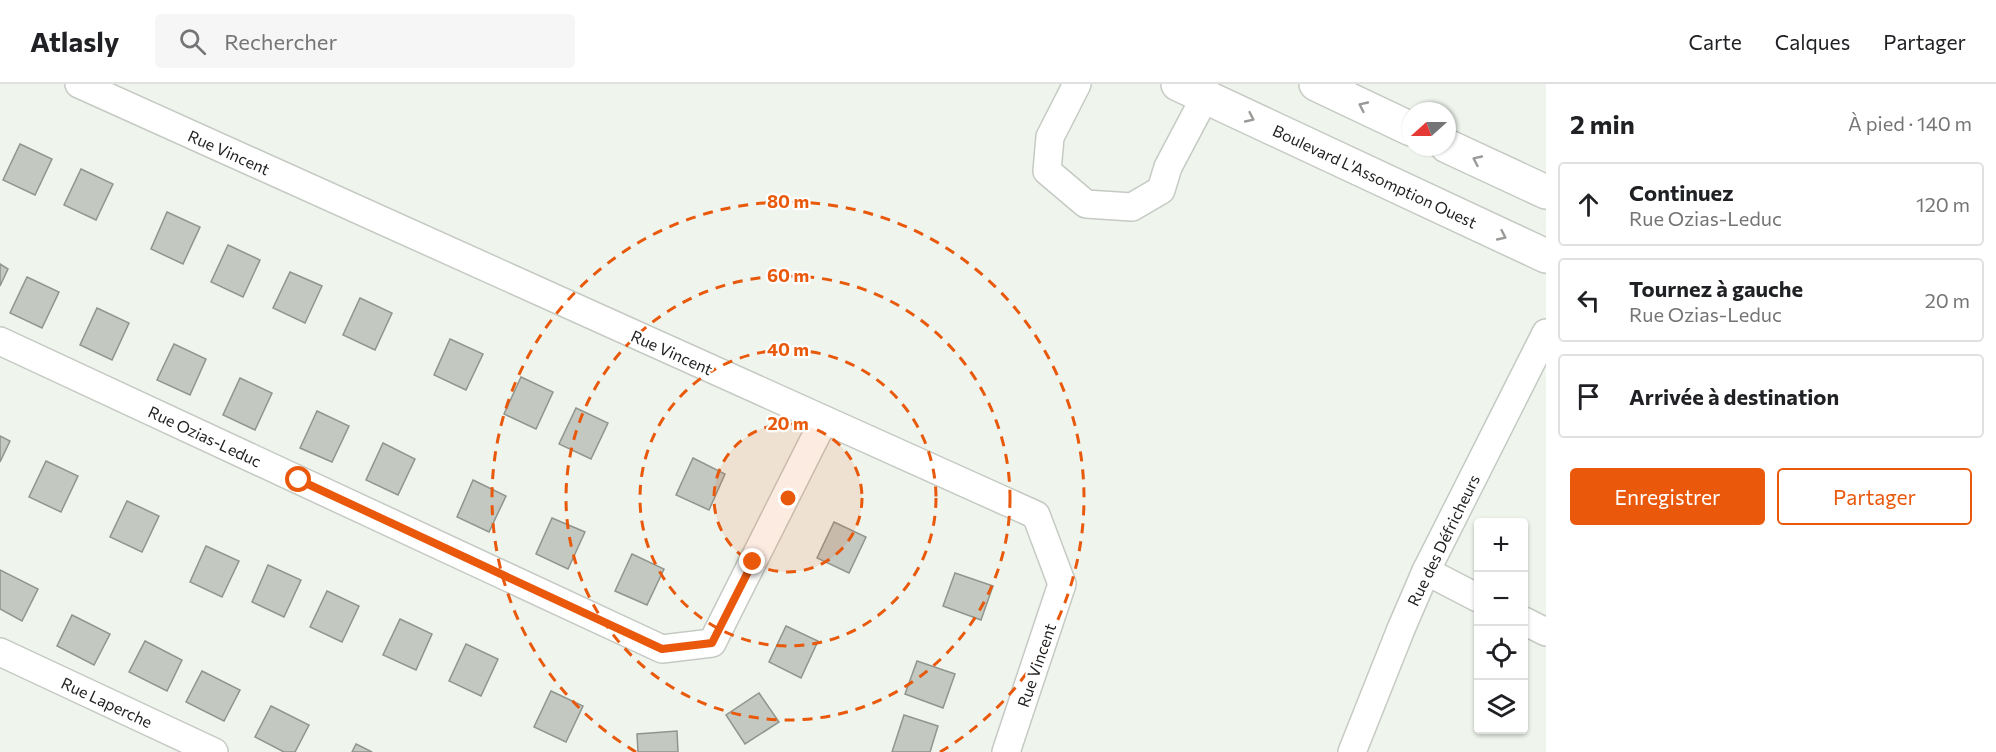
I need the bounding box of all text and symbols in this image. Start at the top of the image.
search box [155,14,575,68]
text: Atlasly [30,24,119,58]
icon: search [176,25,209,58]
text: Rechercher [224,28,337,55]
text: Carte [1689,29,1742,54]
text: Calques [1775,29,1850,54]
text: Partager [1883,29,1966,54]
one-way arrow [1359,102,1370,114]
north arrow [1402,102,1456,156]
text: 2 min [1570,108,1635,139]
one-way arrow [1243,110,1254,122]
text: À pied · 140 m [1848,111,1972,135]
street label: Boulevard L'Assomption Ouest [1270,120,1480,232]
street label: Rue Vincent [185,126,273,179]
one-way arrow [1473,156,1484,168]
text: Continuez [1629,179,1734,206]
icon: ahead [1572,188,1605,221]
text: 80 m [767,190,809,212]
text: 120 m [1916,192,1970,216]
text: Rue Ozias-Leduc [1629,206,1782,230]
one-way arrow [1496,229,1507,241]
text: 60 m [767,264,809,286]
text: Tournez à gauche [1629,275,1803,302]
icon: left [1572,284,1605,317]
text: 20 m [1925,288,1970,312]
text: Rue Ozias-Leduc [1629,302,1782,326]
street label: Rue Vincent [628,326,716,379]
text: 40 m [767,338,809,360]
icon: arrive [1572,380,1605,413]
text: Arrivée à destination [1629,383,1839,410]
street label: Rue Ozias-Leduc [146,402,265,470]
text: 20 m [767,412,809,434]
route start [285,466,311,492]
button: Enregistrer [1570,468,1765,525]
button: Partager [1777,468,1972,525]
street label: Rue des Défricheurs [1403,471,1483,609]
centre of rings [778,488,798,508]
map controls [1474,518,1528,734]
button: + [1474,518,1528,572]
route end [739,548,765,574]
button: − [1474,572,1528,626]
street label: Rue Vincent [1013,620,1059,709]
button: locate [1474,626,1528,680]
street label: Rue Laperche [59,673,155,731]
button: layers [1474,680,1528,734]

